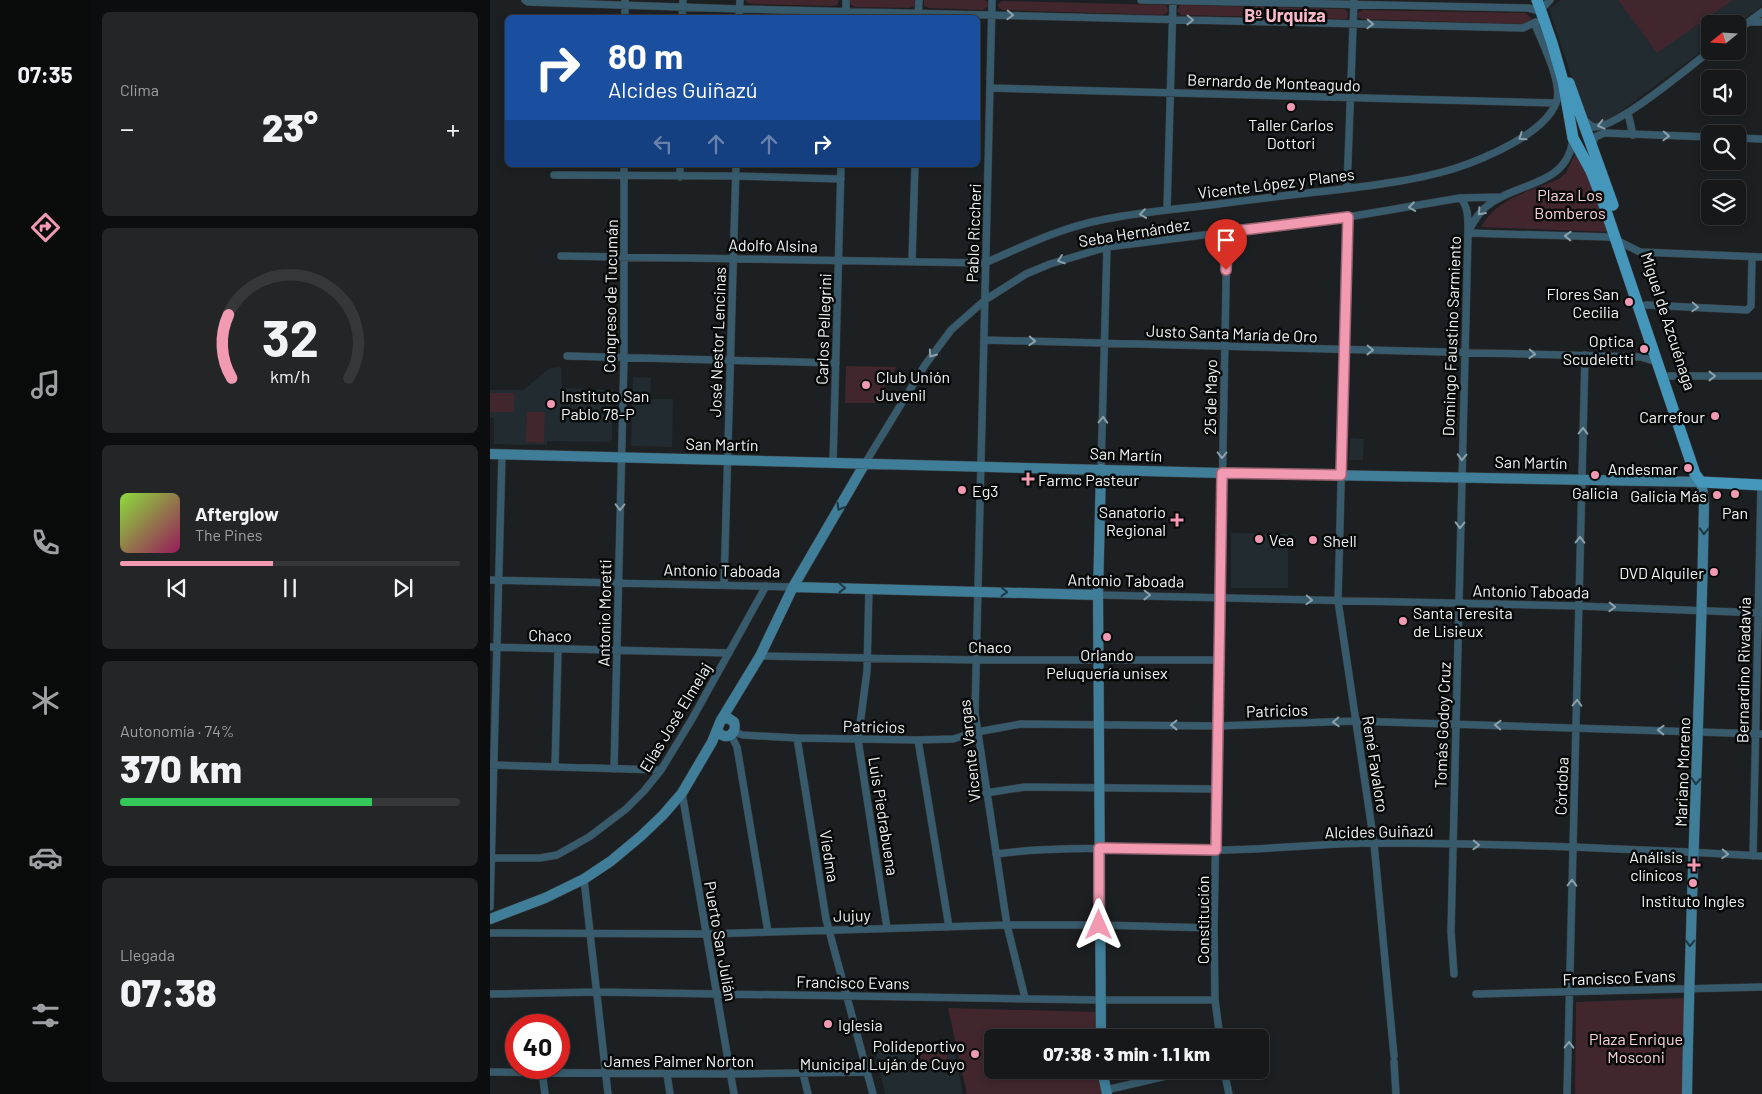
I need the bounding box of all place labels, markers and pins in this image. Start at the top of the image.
marker: Taller Carlos Dottori [1285,101,1297,113]
place label: Taller Carlos Dottori [1248,115,1334,152]
pin [1205,219,1247,270]
place label: Flores San Cecilia [1546,284,1619,321]
marker: Flores San Cecilia [1623,296,1635,308]
place label: Optica Scudeletti [1563,331,1634,368]
marker: Optica Scudeletti [1638,343,1650,355]
place label: Club Unión Juvenil [876,367,950,404]
marker: Club Unión Juvenil [860,379,872,391]
place label: Instituto San Pablo 78-P [561,386,649,423]
marker: Instituto San Pablo 78-P [545,398,557,410]
place label: Carrefour [1639,407,1705,426]
marker: Carrefour [1709,410,1721,422]
place label: Andesmar [1608,459,1678,478]
marker: Andesmar [1682,462,1694,474]
marker: Galicia [1589,469,1601,481]
place label: Farmc Pasteur [1038,470,1139,489]
marker: Farmc Pasteur [1022,473,1034,485]
place label: Eg3 [972,481,998,500]
place label: Galicia [1572,483,1618,502]
marker: Eg3 [956,484,968,496]
place label: Galicia Más [1630,486,1707,505]
marker: Pan [1729,488,1741,500]
marker: Galicia Más [1711,489,1723,501]
place label: Sanatorio Regional [1099,502,1166,539]
place label: Pan [1722,503,1748,522]
marker: Sanatorio Regional [1170,513,1184,527]
place label: Vea [1269,530,1294,549]
place label: Shell [1323,531,1357,550]
marker: Vea [1253,533,1265,545]
marker: Shell [1307,534,1319,546]
place label: DVD Alquiler [1619,563,1704,582]
marker: DVD Alquiler [1708,566,1720,578]
place label: Santa Teresita de Lisieux [1413,603,1513,640]
marker: Santa Teresita de Lisieux [1397,615,1409,627]
marker: Orlando Peluquería unisex [1101,631,1113,643]
place label: Orlando Peluquería unisex [1046,645,1168,682]
place label: Análisis clínicos [1629,847,1683,884]
marker: Análisis clínicos [1687,858,1701,872]
marker: Instituto Ingles [1687,877,1699,889]
place label: Instituto Ingles [1641,891,1745,910]
place label: Iglesia [838,1015,883,1034]
marker: Iglesia [822,1018,834,1030]
place label: Polideportivo Municipal Luján de Cuyo [800,1036,965,1073]
marker: Polideportivo Municipal Luján de Cuyo [969,1048,981,1060]

